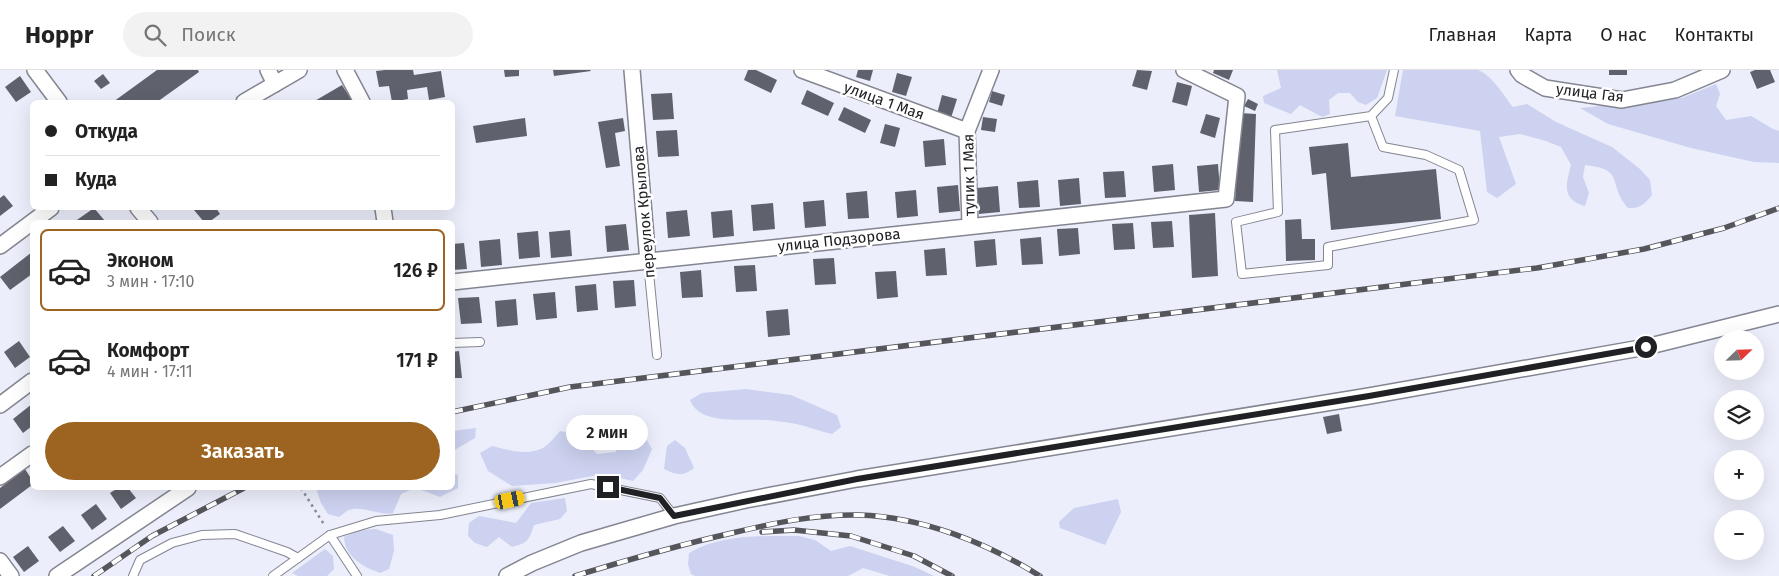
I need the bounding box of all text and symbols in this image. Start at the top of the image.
search box [123,12,473,57]
text: Hoppr [25,21,93,49]
icon: search [141,21,169,49]
text: Поиск [181,23,236,46]
text: Главная [1429,24,1497,46]
text: Карта [1525,24,1572,46]
text: О нас [1600,24,1647,46]
text: Контакты [1675,24,1754,46]
street label: улица 1 Мая [841,78,927,124]
street label: улица Гая [1555,80,1625,106]
text: Откуда [75,120,138,143]
street label: тупик 1 Мая [959,134,979,216]
street label: переулок Крылова [629,145,659,279]
text: Куда [75,168,117,191]
street label: улица Подзорова [777,225,901,255]
icon: car [47,248,92,293]
text: Эконом [107,249,174,272]
text: 126 ₽ [393,259,438,282]
text: 3 мин · 17:10 [107,272,194,291]
north arrow [1714,330,1764,380]
map controls [1714,330,1764,560]
route start [1635,336,1657,358]
icon: car [47,338,92,383]
text: Комфорт [107,339,189,362]
text: 171 ₽ [396,349,438,372]
text: 4 мин · 17:11 [107,362,193,381]
button: layers [1714,390,1764,440]
callout: 2 мин [567,414,649,450]
button: Заказать [45,422,440,480]
text: 2 мин [586,423,628,442]
button: + [1714,450,1764,500]
route end [597,476,619,498]
car [493,490,526,510]
button: − [1714,510,1764,560]

